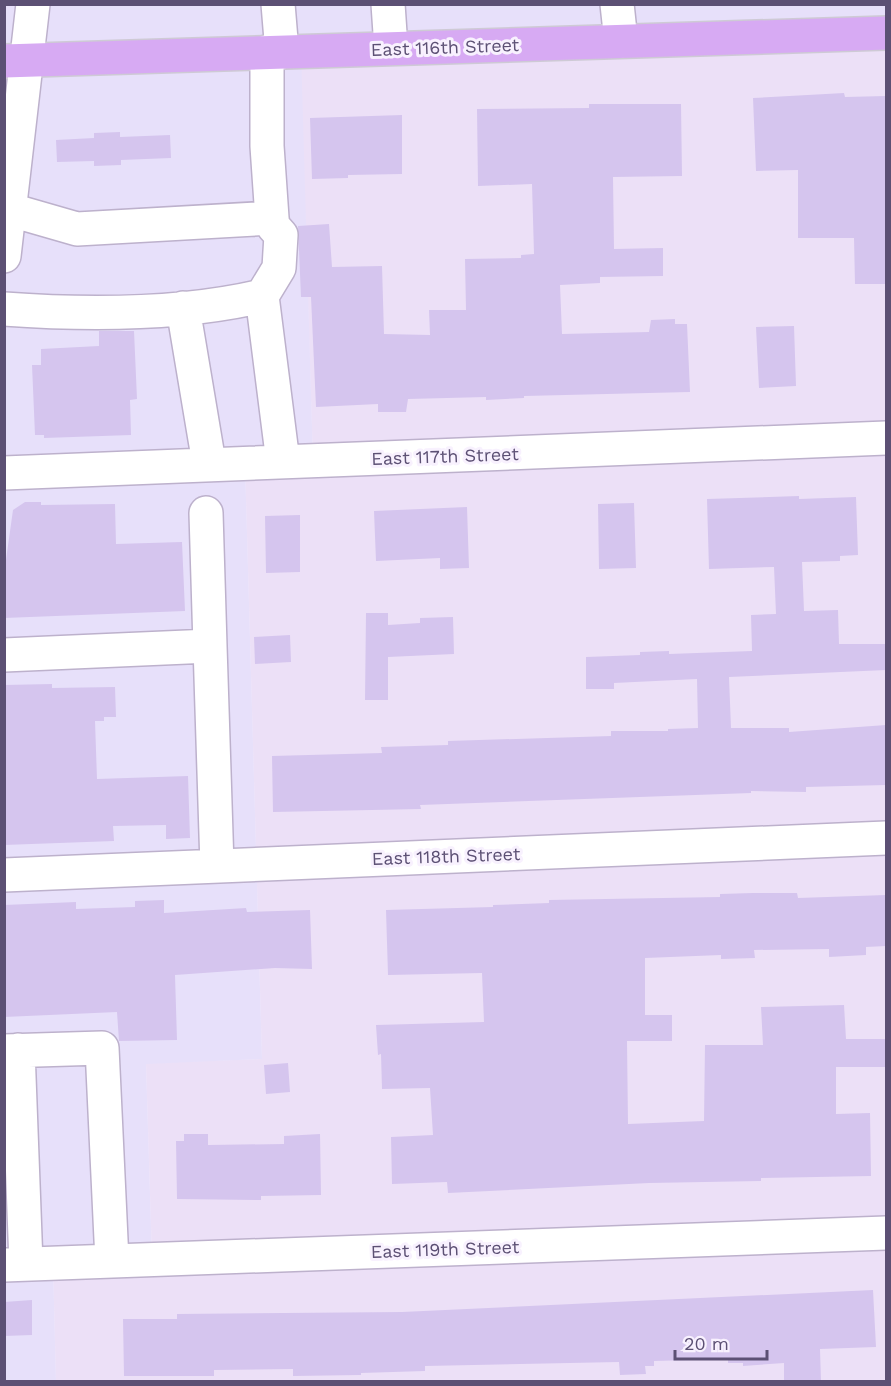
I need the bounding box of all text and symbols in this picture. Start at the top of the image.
street label: East 116th Street [370,34,520,60]
street label: East 117th Street [371,443,520,469]
street label: East 118th Street [371,843,521,869]
street label: East 119th Street [370,1236,520,1262]
scale bar [675,1323,766,1361]
text: 20 m [684,1333,729,1354]

